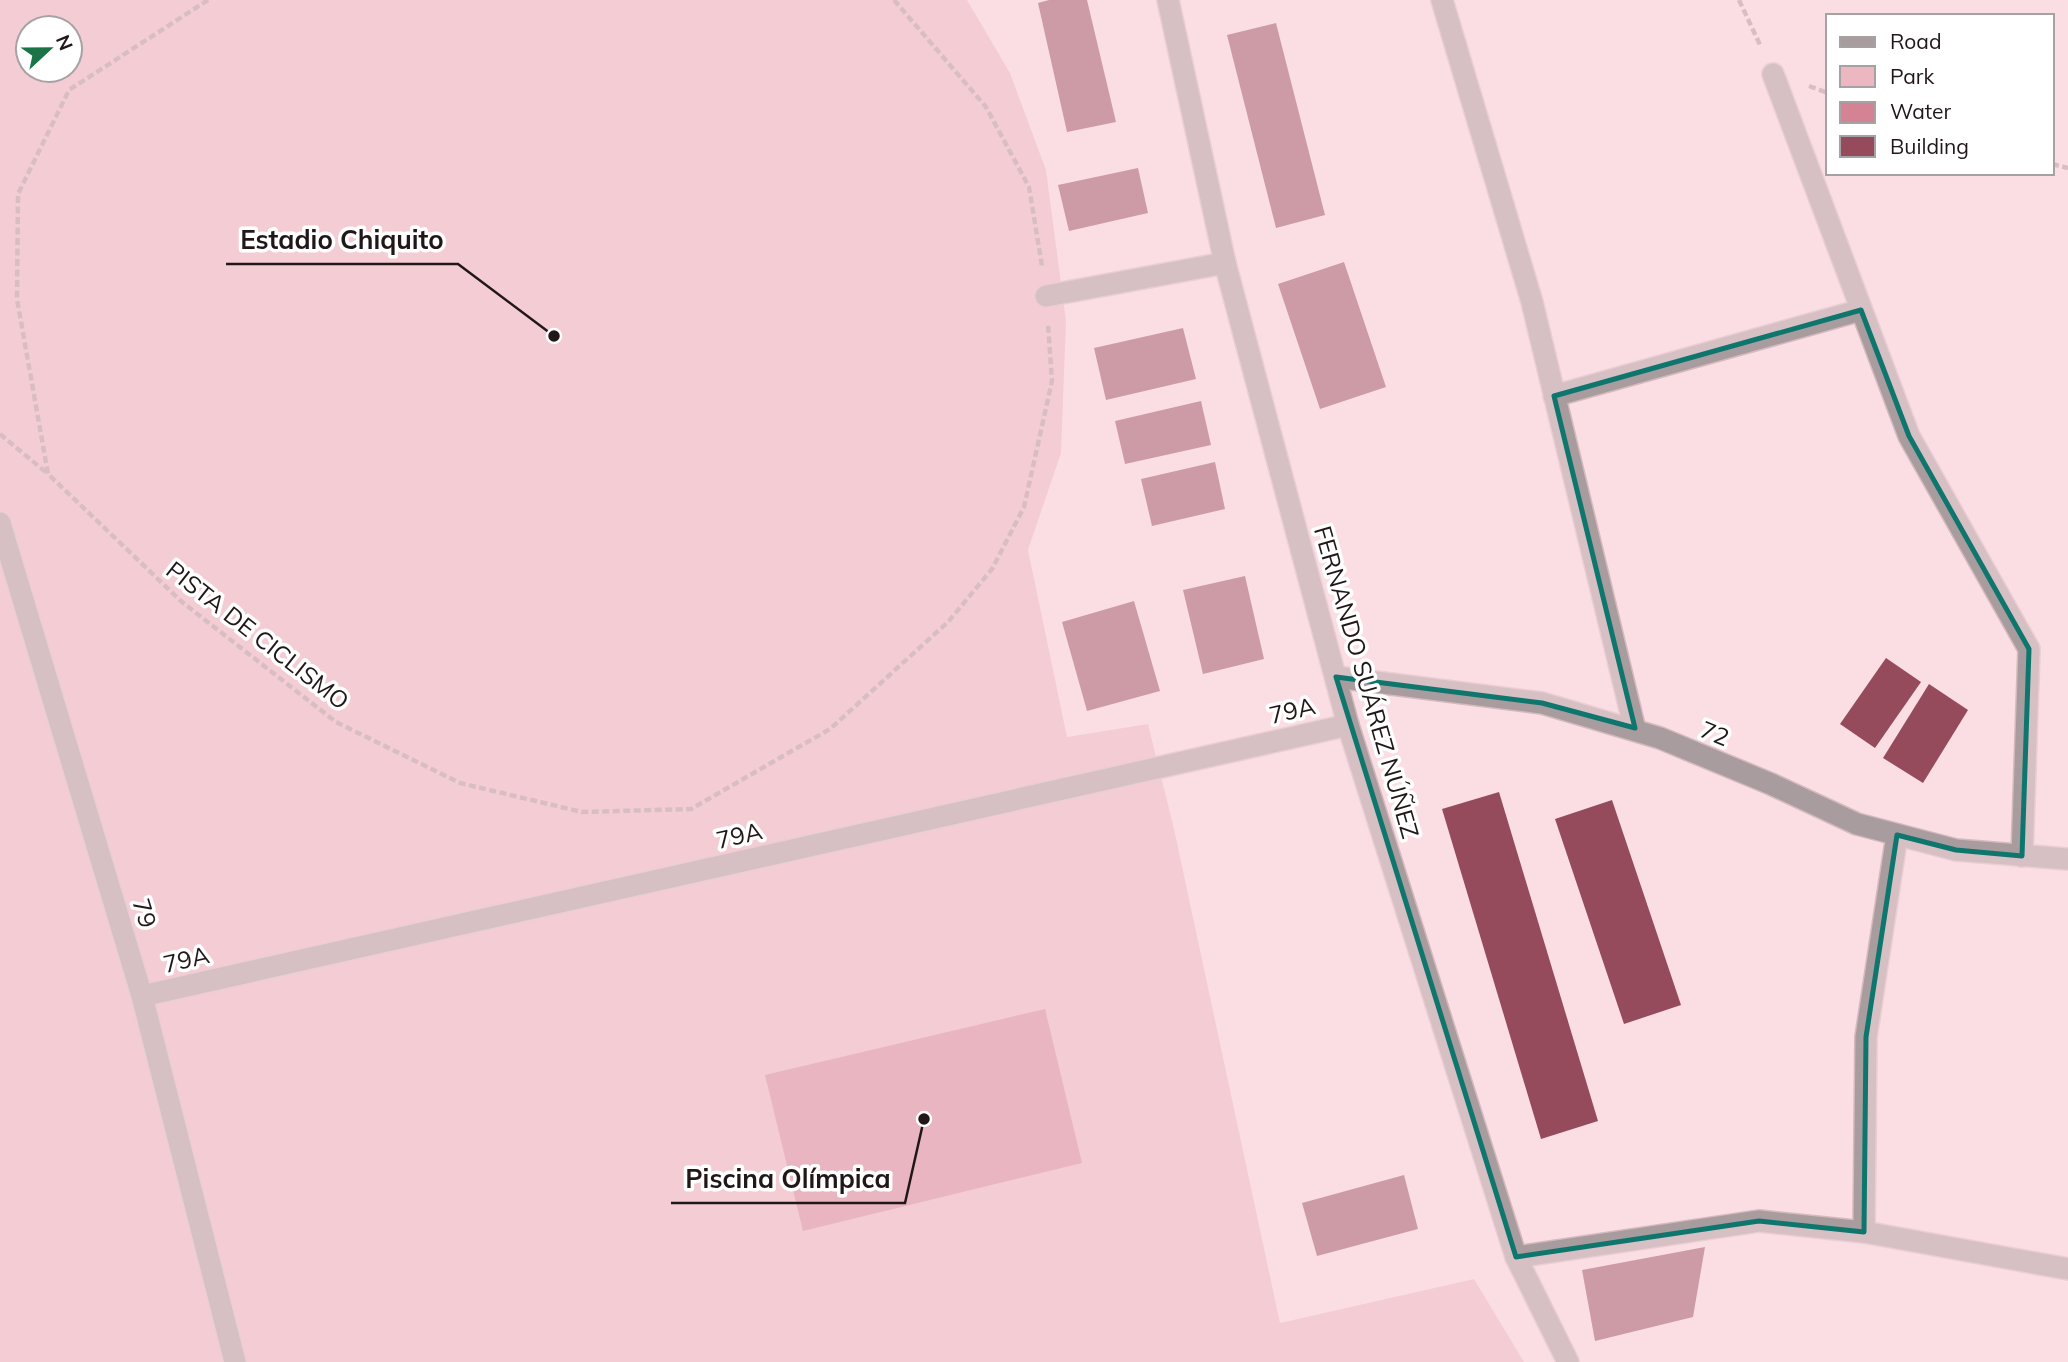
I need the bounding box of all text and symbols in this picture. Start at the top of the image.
north arrow [14,14,84,84]
legend [1826,14,2054,175]
text: Road [1890,28,1941,54]
text: N [51,31,79,54]
text: Park [1890,63,1934,89]
text: Water [1890,98,1951,124]
text: Building [1890,133,1969,159]
callout: Estadio Chiquito [226,217,458,264]
text: Estadio Chiquito [240,223,444,256]
street label: FERNANDO SUÁREZ NÚÑEZ [1308,522,1426,842]
street label: PISTA DE CICLISMO [161,554,355,716]
street label: 79A [1266,690,1318,730]
street label: 72 [1696,714,1734,752]
street label: 79A [713,815,765,855]
street label: 79 [126,895,164,931]
street label: 79A [160,939,212,979]
callout: Piscina Olímpica [671,1156,905,1203]
text: Piscina Olímpica [685,1162,891,1195]

